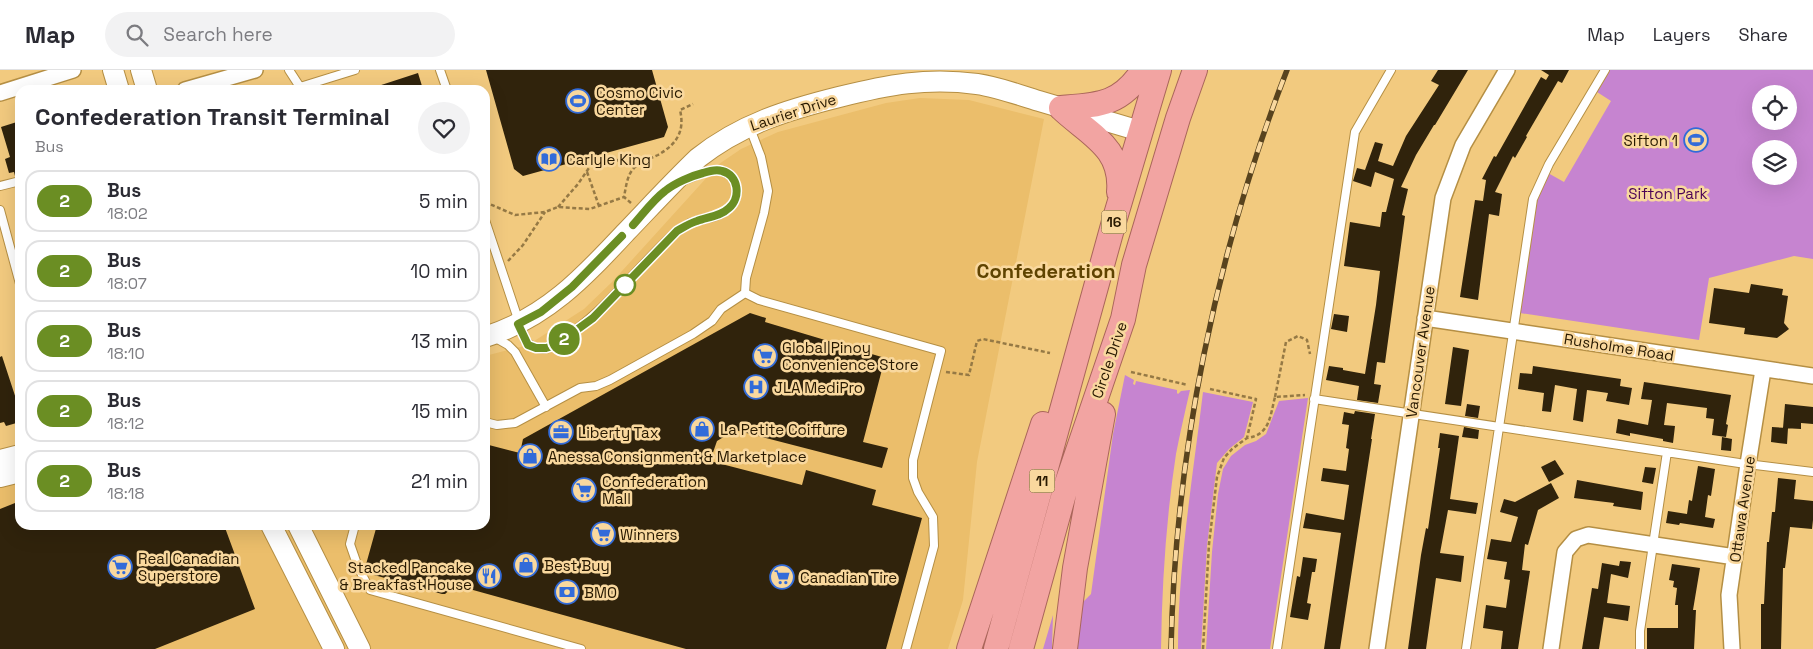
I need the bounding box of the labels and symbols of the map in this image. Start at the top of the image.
place label: Cosmo Civic Center [596,83,683,119]
sports icon: Cosmo Civic Center [565,88,591,114]
street label: Laurier Drive [748,89,839,135]
sports icon: Sifton 1 [1683,127,1709,153]
place label: Sifton 1 [1624,131,1678,150]
library icon: Carlyle King [536,146,562,172]
place label: Carlyle King [566,150,651,169]
park label: Sifton Park [1628,184,1708,203]
road number: 16 [1102,210,1126,233]
district label: Confederation [977,258,1115,284]
unlabelled marker [614,274,636,296]
street label: Vancouver Avenue [1401,285,1439,419]
street label: Circle Drive [1087,319,1131,401]
line badge: 2 [548,323,580,355]
street label: Rusholme Road [1563,329,1675,365]
place label: Global Pinoy Convenience Store [782,338,919,374]
supermarket icon: Global Pinoy Convenience Store [752,343,778,369]
hospital icon: JLA MediPro [743,374,769,400]
place label: JLA MediPro [774,378,863,397]
shop icon: La Petite Coiffure [689,416,715,442]
office icon: Liberty Tax [548,419,574,445]
place label: La Petite Coiffure [720,420,846,439]
place label: Liberty Tax [578,423,659,442]
shop icon: Anessa Consignment & Marketplace [517,443,543,469]
place label: Anessa Consignment & Marketplace [548,447,807,466]
street label: Ottawa Avenue [1725,454,1759,563]
road number: 11 [1030,470,1054,492]
place label: Confederation Mall [602,472,706,508]
supermarket icon: Confederation Mall [571,477,597,503]
supermarket icon: Winners [590,521,616,547]
place label: Winners [620,525,678,544]
place label: Real Canadian Superstore [138,549,240,585]
shop icon: Best Buy [513,552,539,578]
supermarket icon: Real Canadian Superstore [107,554,133,580]
place label: Best Buy [544,556,610,575]
place label: Stacked Pancake & Breakfast House [340,558,472,594]
restaurant icon: Stacked Pancake & Breakfast House [476,563,502,589]
supermarket icon: Canadian Tire [769,564,795,590]
place label: Canadian Tire [800,568,897,587]
bank icon: BMO [554,579,580,605]
place label: BMO [584,583,617,602]

